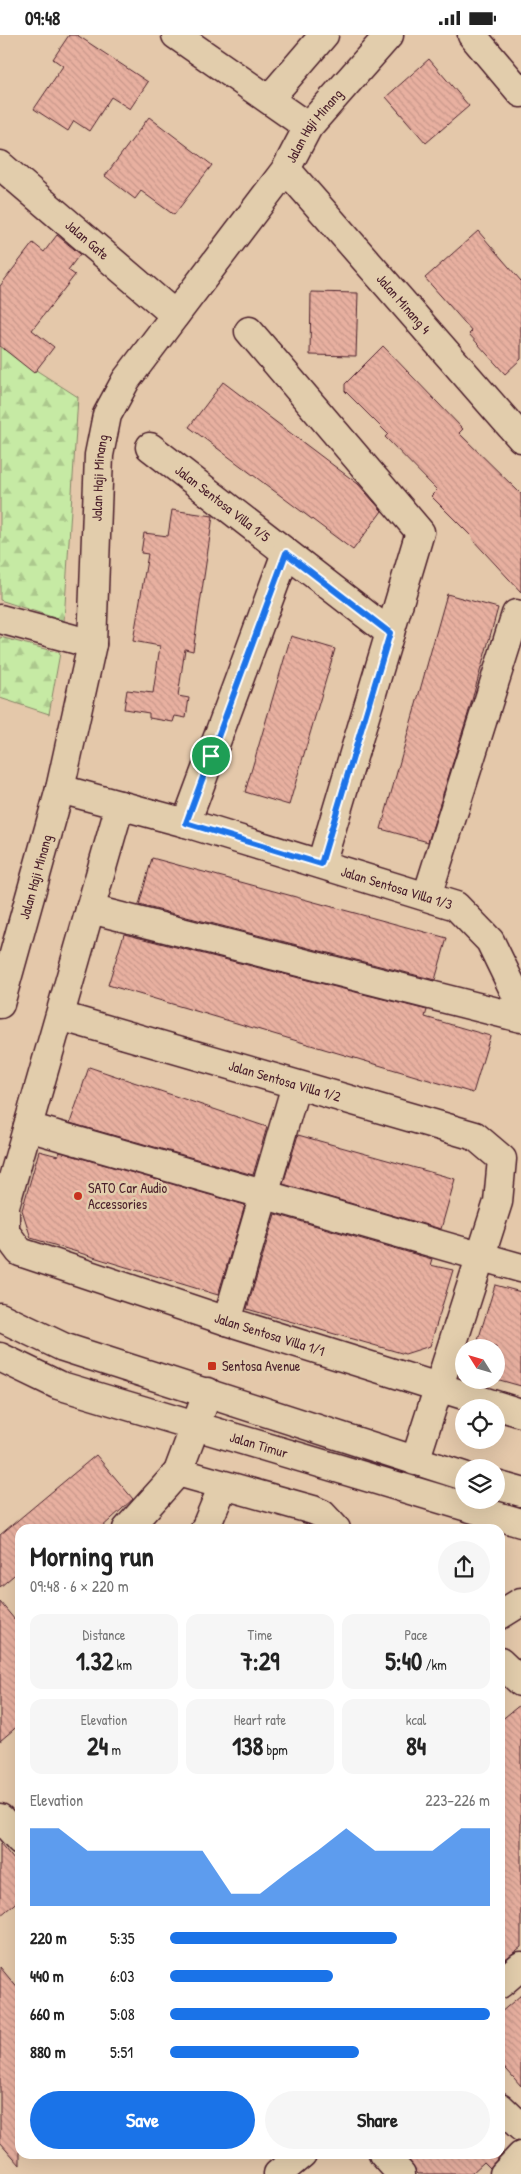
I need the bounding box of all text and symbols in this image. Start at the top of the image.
text: 09:48 [25,5,60,31]
street label: Jalan Haji Minang [281,84,347,166]
street label: Jalan Gate [62,215,114,264]
street label: Jalan Minang 4 [373,269,436,338]
street label: Jalan Haji Minang [87,433,113,522]
street label: Jalan Sentosa Villa 1/5 [172,460,274,546]
pin [190,735,232,777]
icon: arrive [197,742,225,770]
street label: Jalan Haji Minang [14,832,57,921]
street label: Jalan Sentosa Villa 1/3 [339,861,455,913]
street label: Jalan Sentosa Villa 1/2 [227,1055,344,1106]
place label: SATO Car Audio Accessories [88,1178,168,1213]
marker: SATO Car Audio Accessories [72,1190,84,1202]
street label: Jalan Sentosa Villa 1/1 [212,1308,327,1360]
north arrow [455,1339,505,1389]
map controls [455,1339,505,1509]
place label: Sentosa Avenue [222,1356,301,1375]
marker: Sentosa Avenue [206,1360,218,1372]
button: locate [455,1399,505,1449]
street label: Jalan Timur [228,1427,291,1462]
button: layers [455,1459,505,1509]
text: Morning run [30,1537,154,1575]
button: share [438,1541,490,1593]
text: 09:48 · 6 × 220 m [30,1575,129,1597]
text: Distance [83,1625,125,1644]
text: Time [248,1625,272,1644]
text: Pace [404,1625,428,1644]
text: 1.32 [76,1644,113,1678]
text: 7:29 [240,1644,280,1678]
text: 5:40 [385,1644,422,1678]
text: km [113,1655,132,1674]
text: /km [422,1655,447,1674]
text: Elevation [81,1710,127,1729]
text: Heart rate [234,1710,286,1729]
text: kcal [406,1710,426,1729]
text: 24 [87,1729,108,1763]
text: 138 [232,1729,263,1763]
text: 84 [406,1729,426,1763]
text: m [108,1740,121,1759]
text: bpm [263,1740,288,1759]
text: Elevation [30,1789,83,1811]
text: 223–226 m [425,1789,490,1811]
text: 220 m [30,1927,67,1949]
text: 5:35 [110,1927,134,1949]
text: 440 m [30,1965,64,1987]
text: 6:03 [110,1965,134,1987]
text: 660 m [30,2003,65,2025]
text: 5:08 [110,2003,135,2025]
text: 880 m [30,2041,66,2063]
text: 5:51 [110,2041,133,2063]
button: Save [30,2091,255,2149]
button: Share [265,2091,490,2149]

